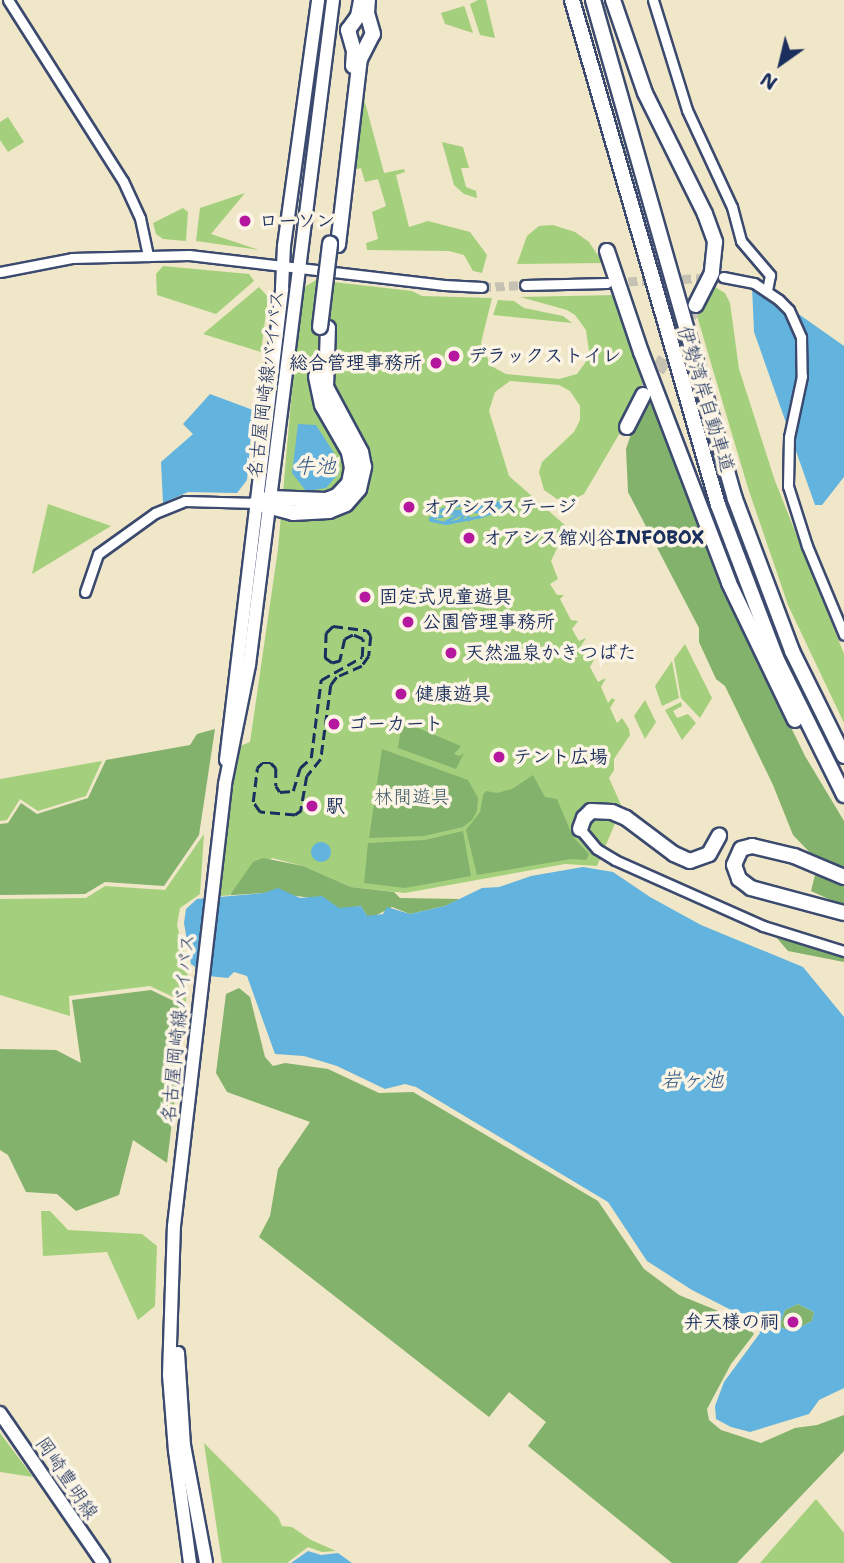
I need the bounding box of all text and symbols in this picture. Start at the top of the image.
north arrow [746,28,816,98]
text: N [756,66,782,95]
place label: ローソン [259,210,335,232]
marker: ローソン [237,213,253,229]
street label: 名古屋岡崎線バイパス [243,288,289,480]
street label: 伊勢湾岸自動車道 [673,323,739,475]
place label: デラックストイレ [468,345,620,367]
marker: デラックストイレ [446,348,462,364]
place label: 総合管理事務所 [289,352,422,374]
marker: 総合管理事務所 [428,355,444,371]
water label: 牛池 [294,453,336,479]
place label: オアシスステージ [423,496,575,518]
marker: オアシスステージ [401,499,417,515]
place label: オアシス館刈谷INFOBOX [483,527,704,549]
marker: オアシス館刈谷INFOBOX [461,530,477,546]
place label: 固定式児童遊具 [379,586,512,608]
marker: 固定式児童遊具 [357,589,373,605]
place label: 公園管理事務所 [422,611,555,633]
marker: 公園管理事務所 [400,614,416,630]
place label: 天然温泉かきつばた [465,642,636,664]
marker: 天然温泉かきつばた [443,645,459,661]
place label: 健康遊具 [415,683,491,705]
marker: 健康遊具 [393,686,409,702]
place label: ゴーカート [348,713,443,735]
marker: ゴーカート [326,716,342,732]
place label: テント広場 [513,746,608,768]
marker: テント広場 [491,749,507,765]
park label: 林間遊具 [374,786,450,808]
place label: 駅 [326,795,345,817]
marker: 駅 [304,798,320,814]
street label: 名古屋岡崎線バイパス [157,932,199,1124]
water label: 岩ヶ池 [661,1067,723,1093]
place label: 弁天様の祠 [684,1311,779,1333]
marker: 弁天様の祠 [785,1314,801,1330]
street label: 岡崎豊明線 [31,1432,103,1524]

